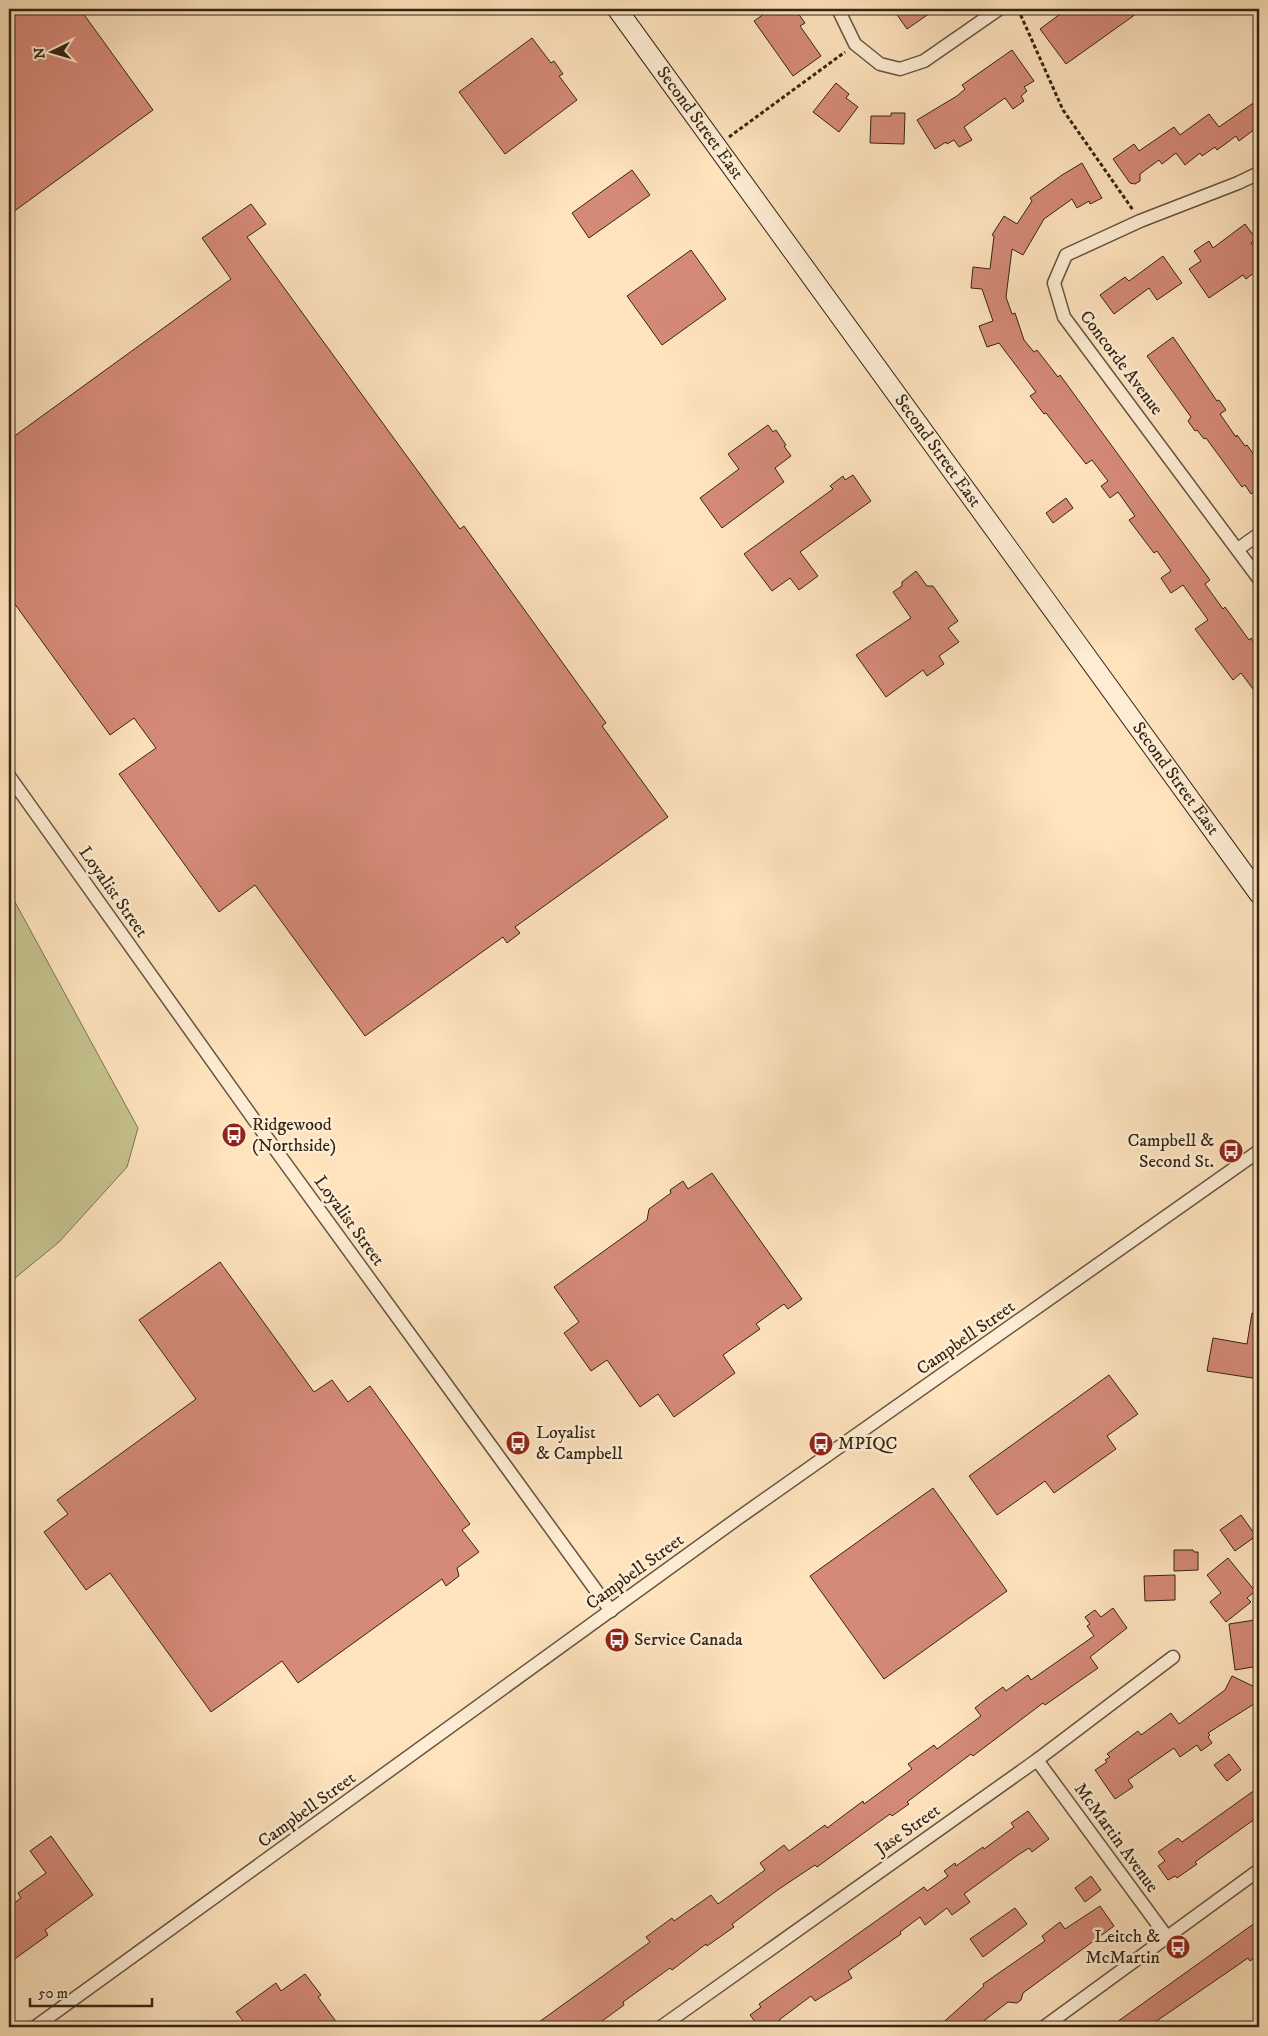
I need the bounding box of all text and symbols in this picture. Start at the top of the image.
north arrow [28,28,78,78]
text: N [31,46,50,60]
street label: Second Street East [651,62,748,184]
street label: Concorde Avenue [1074,306,1168,420]
street label: Second Street East [889,390,986,512]
street label: Second Street East [1127,718,1224,840]
street label: Loyalist Street [74,842,153,942]
place label: Ridgewood (Northside) [252,1114,336,1157]
bus stop icon: Ridgewood (Northside) [221,1122,247,1148]
place label: Campbell & Second St. [1127,1130,1214,1173]
bus stop icon: Campbell & Second St. [1218,1138,1244,1164]
street label: Loyalist Street [309,1172,389,1271]
street label: Campbell Street [912,1296,1020,1380]
place label: Loyalist & Campbell [536,1422,623,1465]
bus stop icon: Loyalist & Campbell [505,1430,531,1456]
bus stop icon: MPIQC [808,1431,834,1457]
place label: MPIQC [838,1433,897,1455]
street label: Campbell Street [582,1529,688,1615]
bus stop icon: Service Canada [604,1627,630,1653]
place label: Service Canada [634,1629,743,1651]
street label: Campbell Street [254,1767,360,1853]
street label: McMartin Avenue [1069,1779,1163,1897]
street label: Jase Street [870,1800,945,1861]
place label: Leitch & McMartin [1085,1926,1161,1969]
bus stop icon: Leitch & McMartin [1165,1934,1191,1960]
scale bar [30,1976,152,2008]
text: 50 m [38,1984,68,2003]

